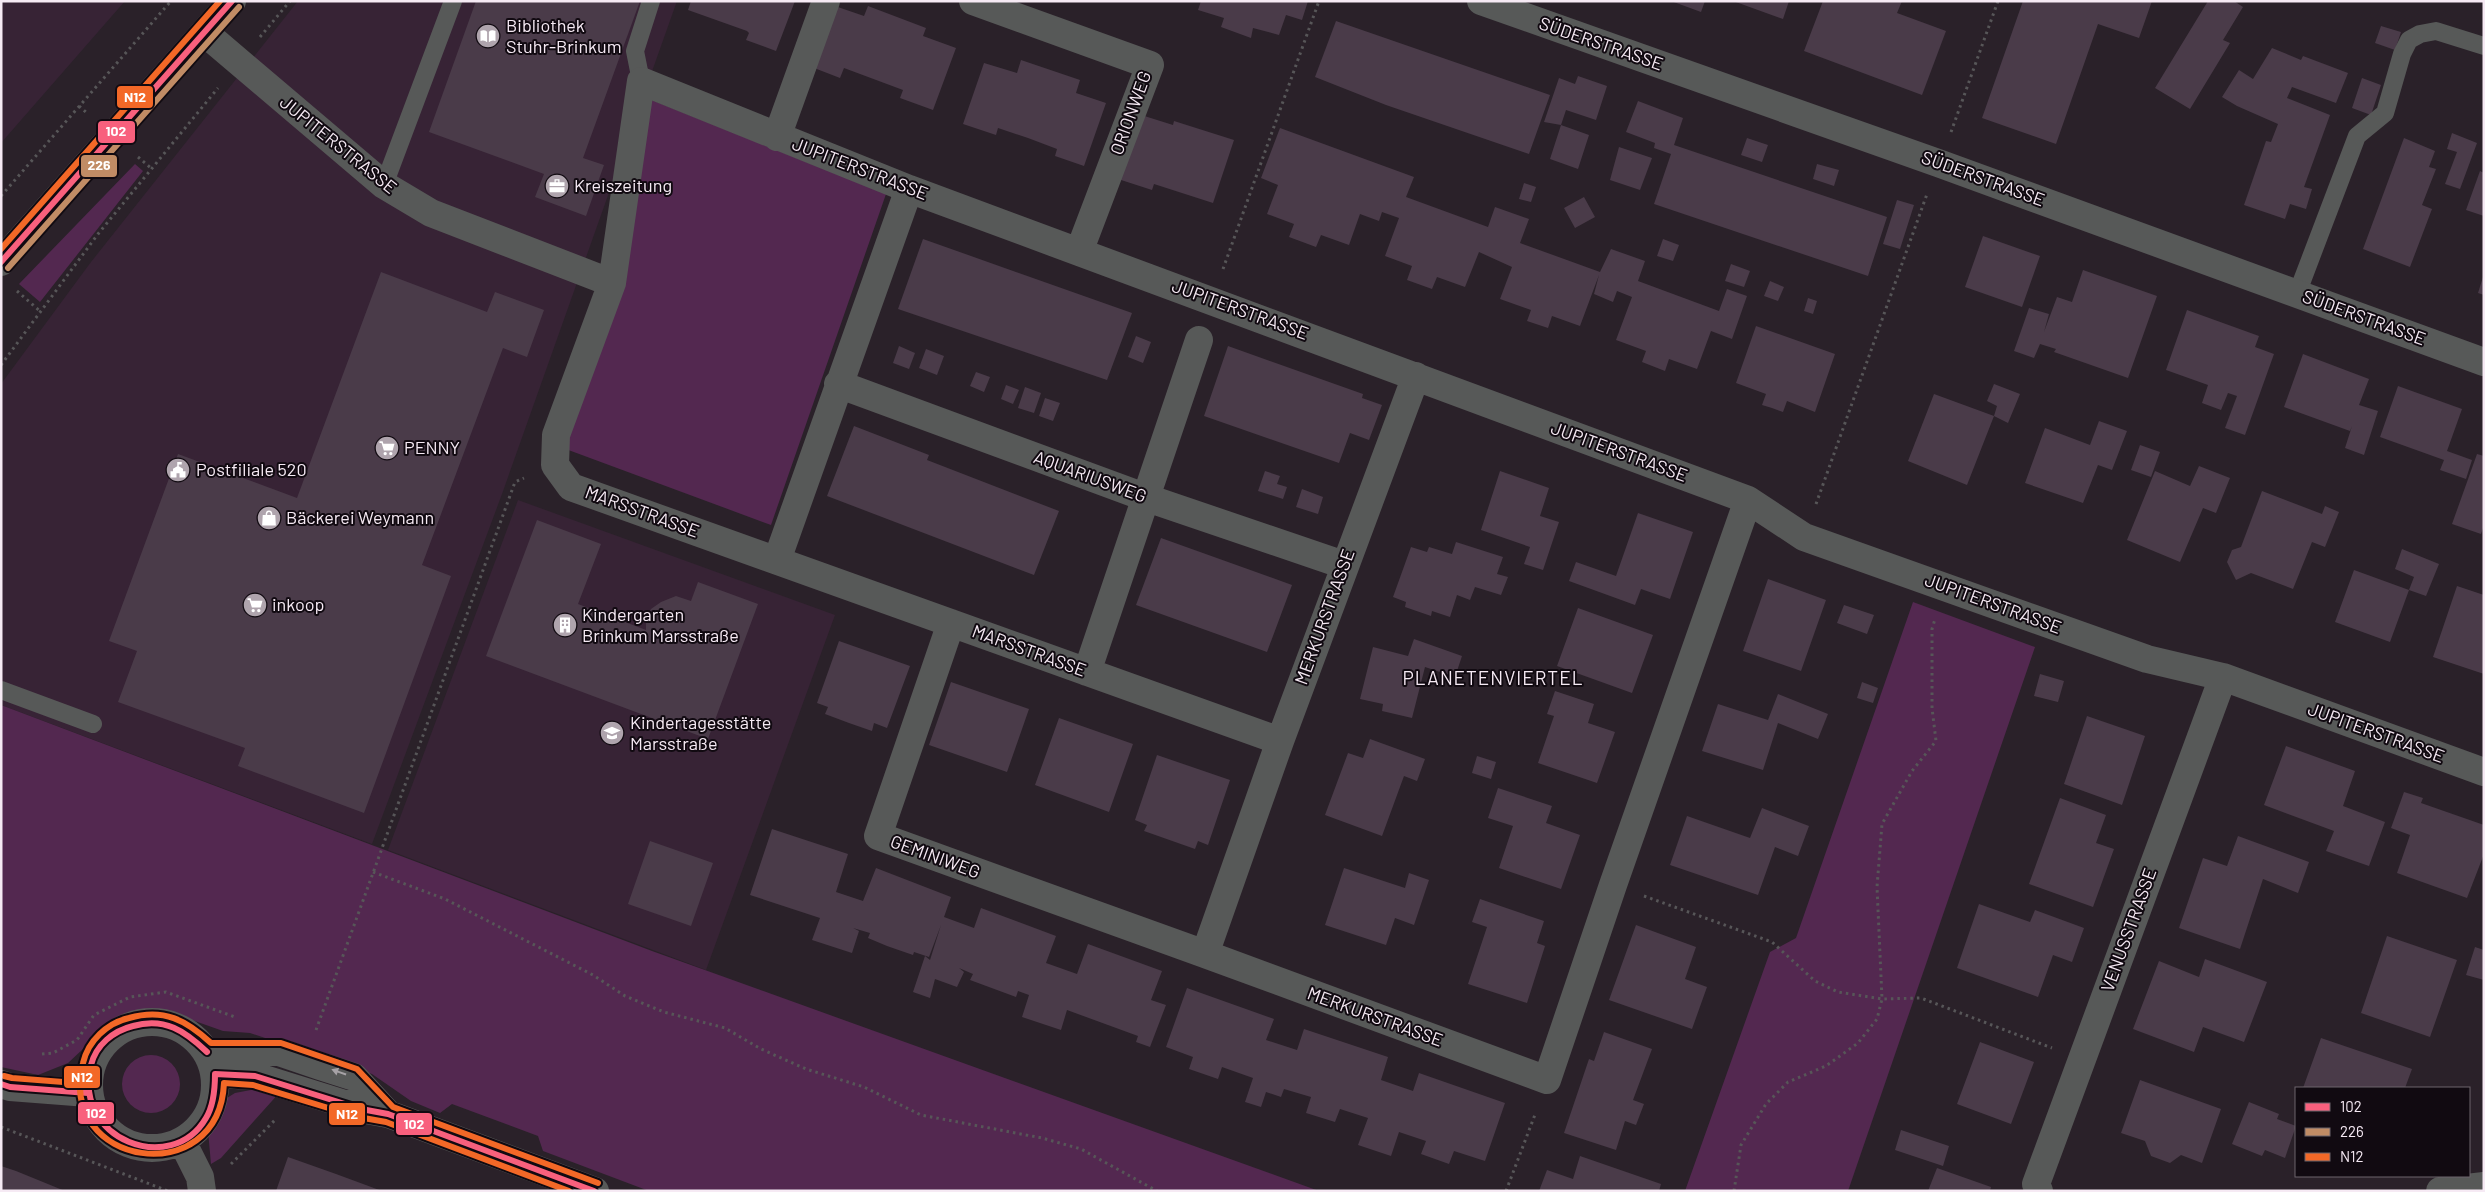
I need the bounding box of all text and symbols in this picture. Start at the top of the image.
street label: SÜDERSTRASSE [1537,12,1666,75]
place label: Bibliothek Stuhr-Brinkum [506,14,622,57]
library icon: Bibliothek Stuhr-Brinkum [475,23,501,49]
street label: ORIONWEG [1105,68,1155,158]
line badge: N12 [116,85,154,109]
text: N12 [124,88,146,105]
street label: JUPITERSTRASSE [276,90,401,198]
line badge: 102 [97,120,136,144]
text: 102 [106,122,127,139]
street label: JUPITERSTRASSE [789,132,931,204]
street label: SÜDERSTRASSE [1919,146,2048,211]
line badge: 226 [80,154,118,178]
text: 226 [87,156,111,173]
office icon: Kreiszeitung [544,173,570,199]
place label: Kreiszeitung [574,174,672,196]
street label: JUPITERSTRASSE [1169,274,1312,344]
street label: SÜDERSTRASSE [2300,285,2429,350]
street label: JUPITERSTRASSE [1548,416,1691,486]
supermarket icon: PENNY [374,435,400,461]
place label: PENNY [404,436,460,458]
street label: AQUARIUSWEG [1031,445,1150,507]
public building icon: Postfiliale 520 [165,457,191,483]
place label: Postfiliale 520 [196,458,307,480]
street label: MARSSTRASSE [582,480,702,542]
shop icon: Bäckerei Weymann [256,505,282,531]
place label: Bäckerei Weymann [286,506,434,528]
street label: MERKURSTRASSE [1289,546,1359,687]
street label: JUPITERSTRASSE [1922,568,2065,638]
supermarket icon: inkoop [242,592,268,618]
place label: inkoop [272,593,325,615]
place label: Kindergarten Brinkum Marsstraße [582,603,739,646]
building icon: Kindergarten Brinkum Marsstraße [552,612,578,638]
street label: MARSSTRASSE [969,619,1089,681]
district label: PLANETENVIERTEL [1403,666,1583,689]
street label: JUPITERSTRASSE [2305,697,2448,767]
place label: Kindertagesstätte Marsstraße [630,711,771,754]
school or university icon: Kindertagesstätte Marsstraße [599,720,625,746]
street label: GEMINIWEG [888,830,983,882]
street label: VENUSSTRASSE [2096,865,2161,994]
street label: MERKURSTRASSE [1305,981,1446,1051]
line badge: N12 [63,1065,101,1089]
text: N12 [71,1068,93,1085]
one-way arrow [331,1068,346,1075]
legend [2295,1087,2470,1177]
text: 102 [2340,1097,2362,1115]
line badge: 102 [77,1101,115,1125]
line badge: N12 [328,1102,366,1126]
text: 102 [86,1104,107,1121]
text: N12 [336,1105,358,1122]
line badge: 102 [395,1112,433,1136]
text: 102 [404,1115,425,1132]
text: 226 [2340,1122,2364,1140]
text: N12 [2340,1147,2363,1165]

